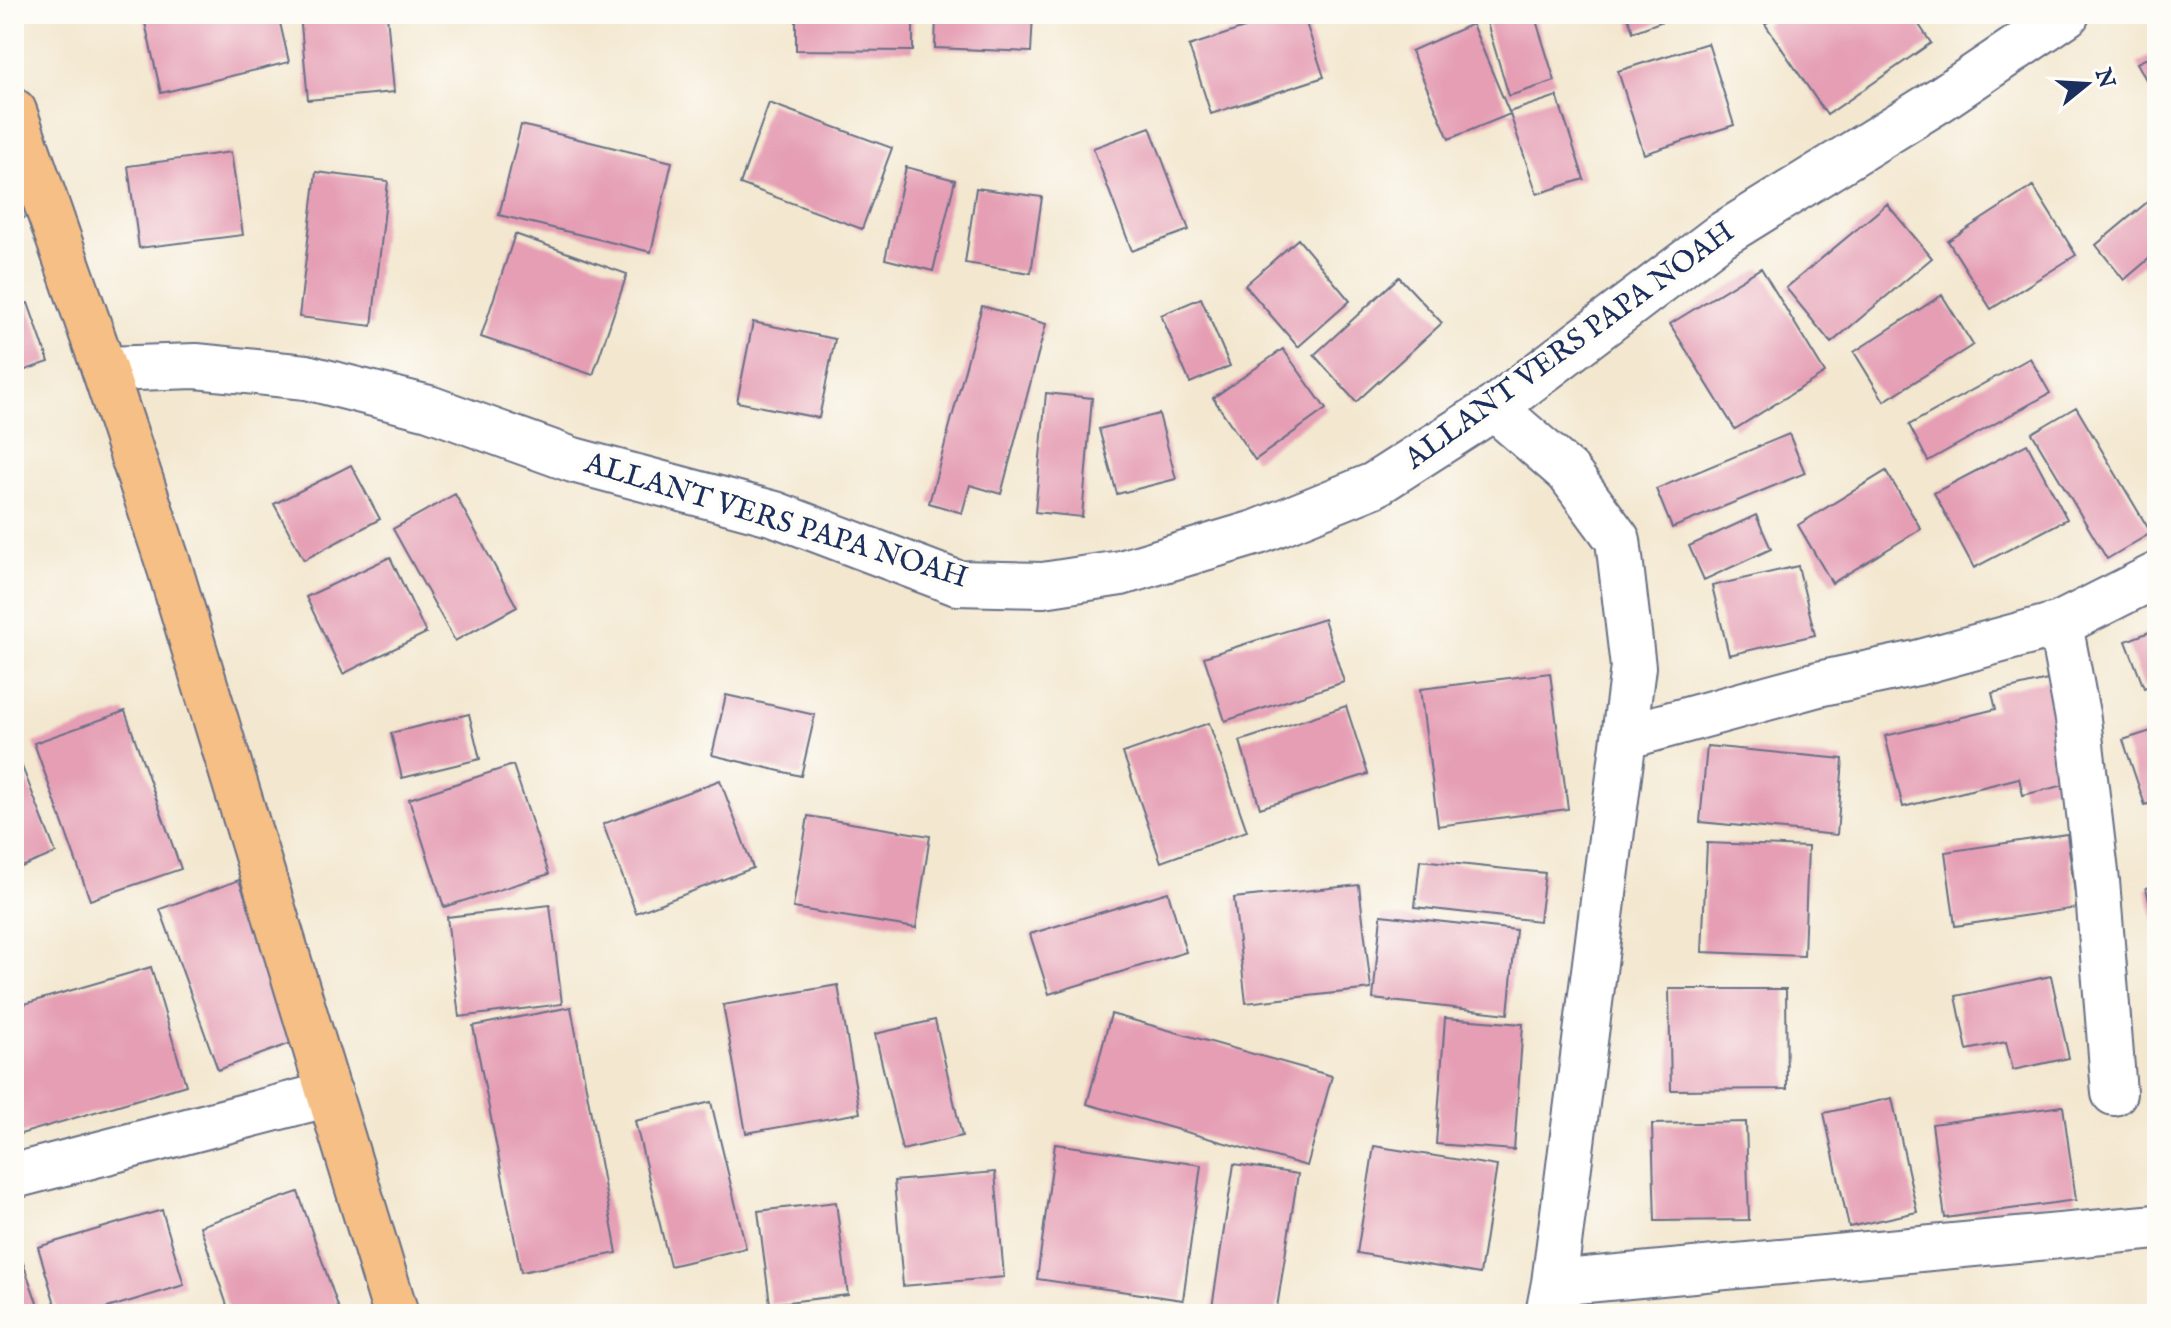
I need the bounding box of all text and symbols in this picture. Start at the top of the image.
north arrow [2047,44,2127,124]
text: N [2088,64,2120,92]
street label: ALLANT VERS PAPA NOAH [1397,213,1742,479]
street label: ALLANT VERS PAPA NOAH [579,444,972,597]

